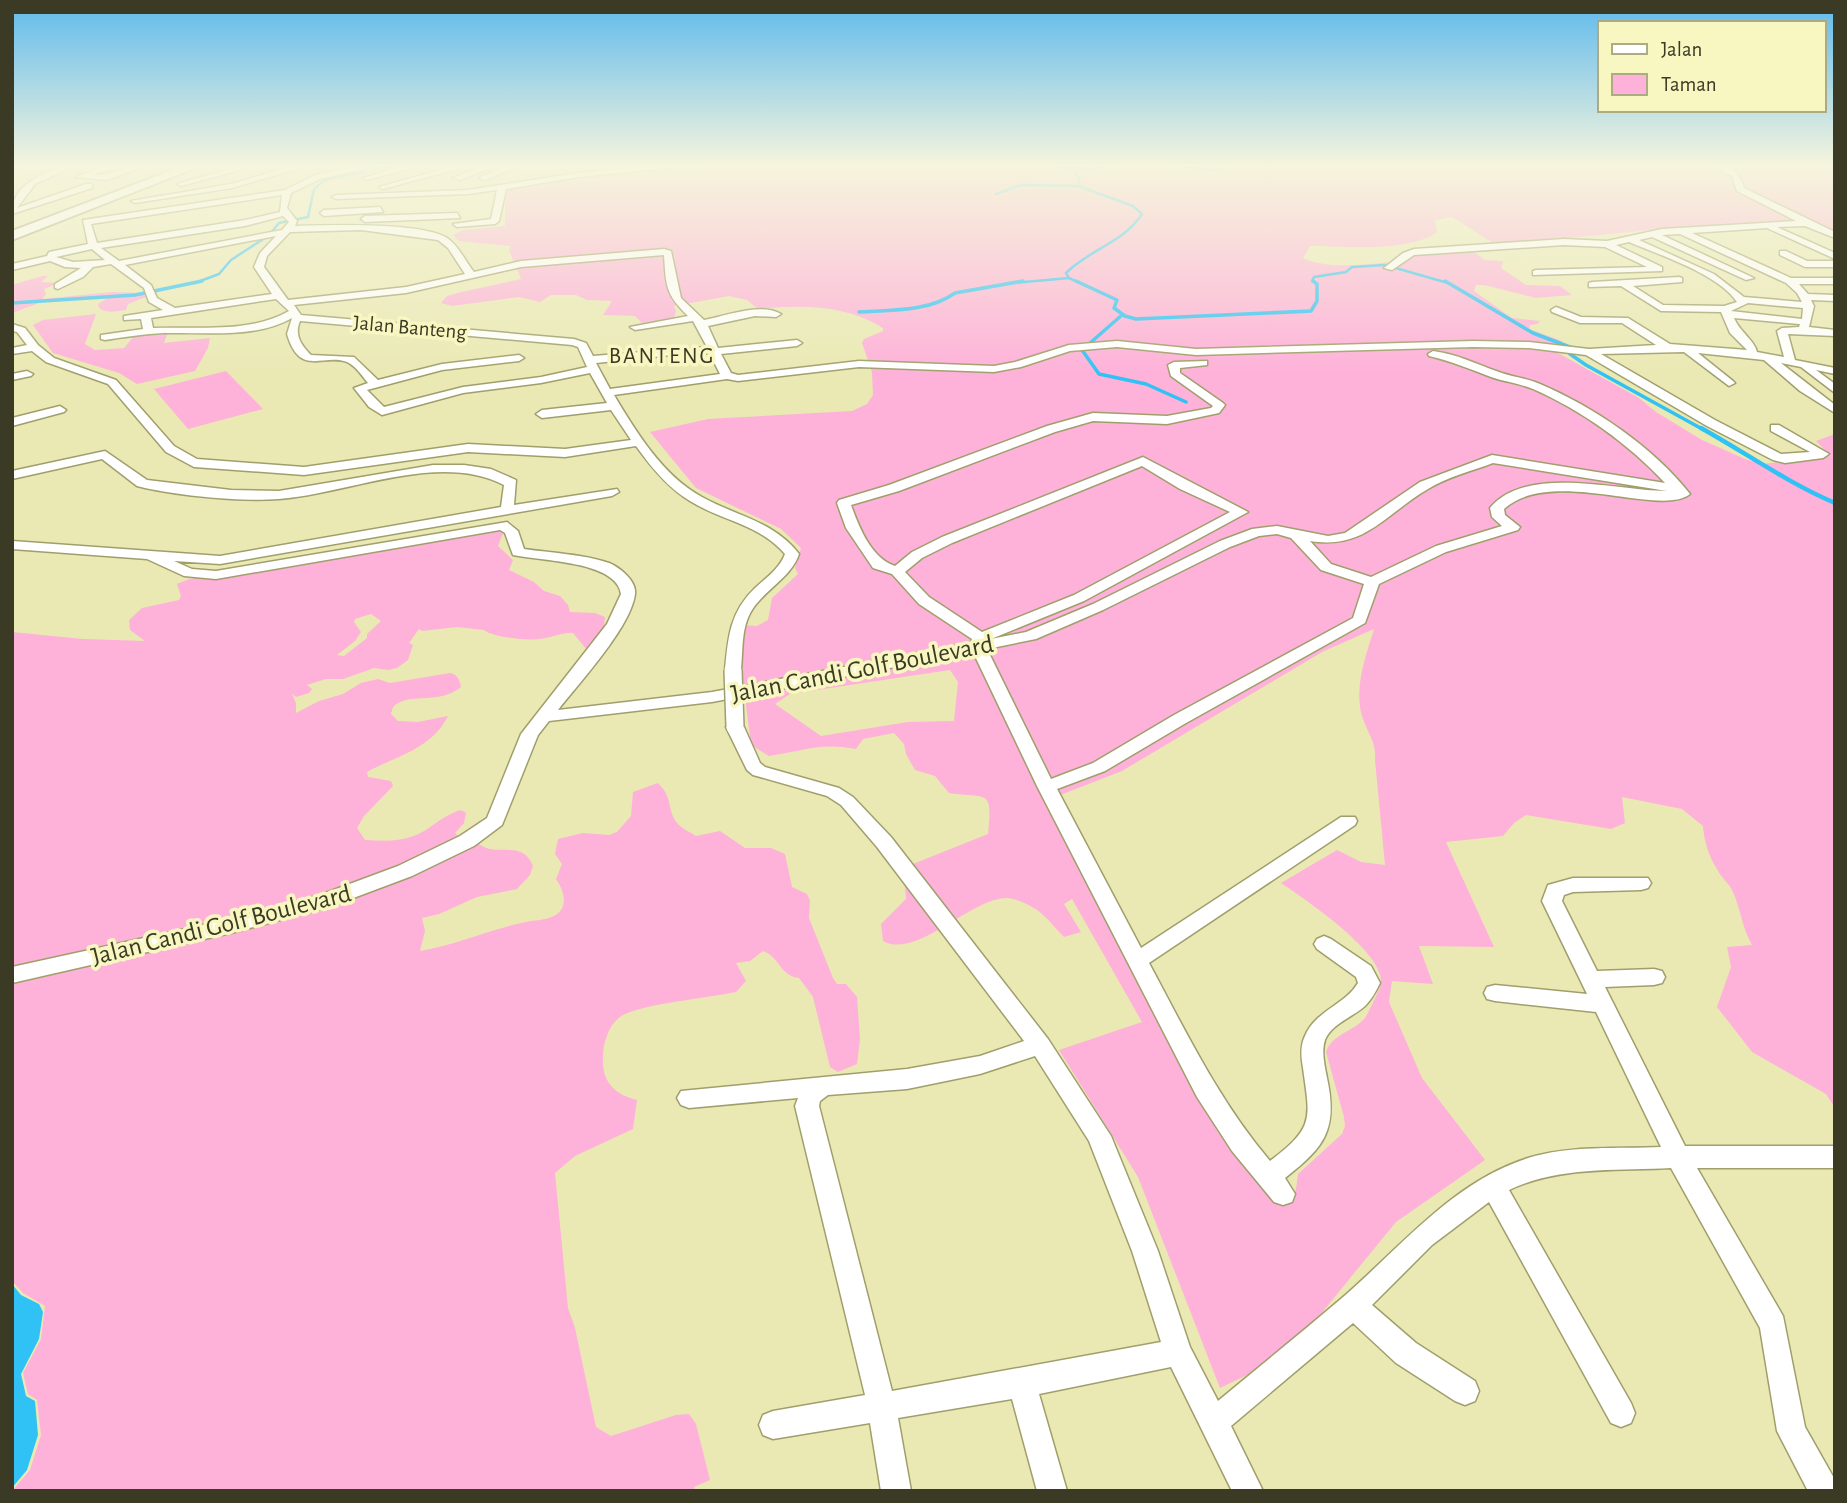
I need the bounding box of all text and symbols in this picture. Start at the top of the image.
legend [1598,21,1826,112]
text: Jalan [1661,39,1702,60]
text: Taman [1661,74,1717,95]
street label: Jalan Banteng [352,312,468,343]
district label: BANTENG [609,345,715,368]
street label: Jalan Candi Golf Boulevard [729,631,996,707]
street label: Jalan Candi Golf Boulevard [89,880,354,970]

